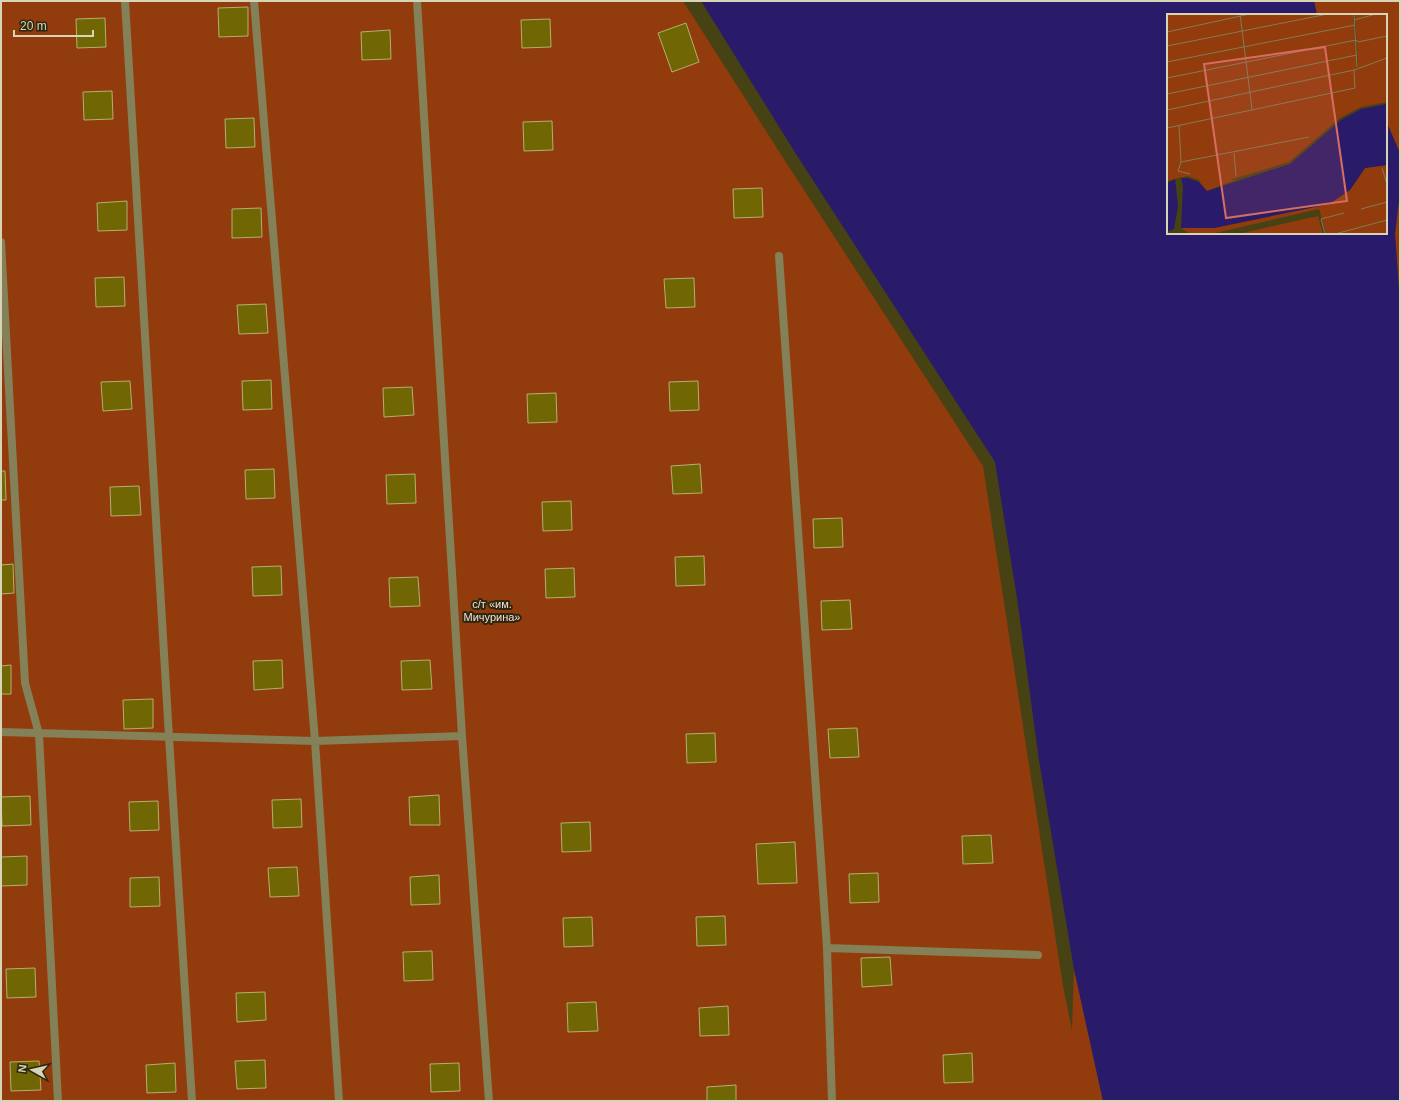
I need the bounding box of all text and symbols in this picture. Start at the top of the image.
scale bar [14,12,93,38]
inset map [1167,14,1387,234]
text: 20 m [20,19,47,33]
park label: с/т «им. Мичурина» [464,598,521,623]
north arrow [12,1050,52,1090]
text: N [16,1064,29,1073]

